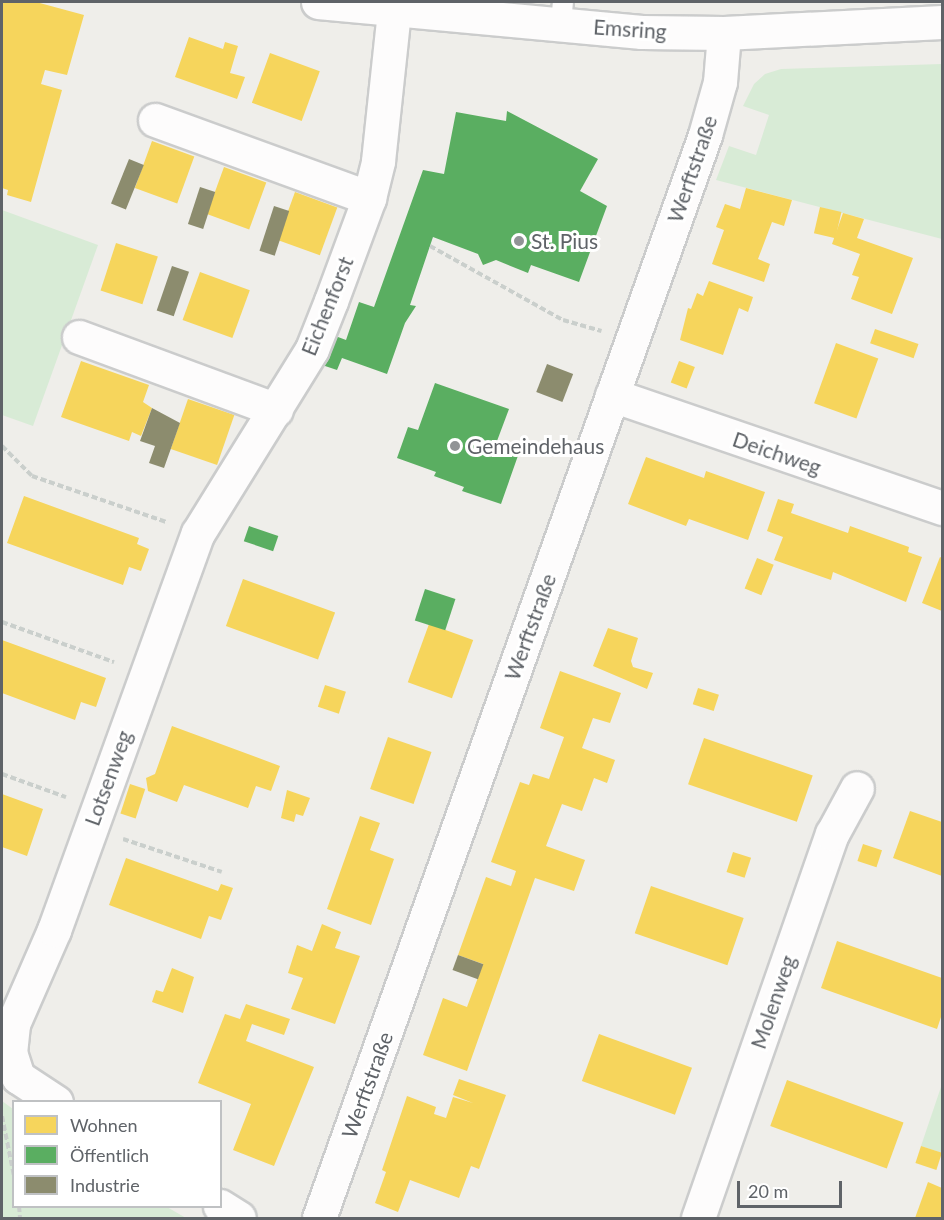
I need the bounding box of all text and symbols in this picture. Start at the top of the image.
street label: Emsring [592,14,668,44]
street label: Werftstraße [662,112,722,226]
place label: St. Pius [531,228,598,254]
marker: St. Pius [512,234,526,248]
street label: Eichenforst [296,253,358,359]
street label: Deichweg [729,426,825,480]
place label: Gemeindehaus [467,433,604,459]
marker: Gemeindehaus [448,439,462,453]
street label: Werftstraße [499,570,561,684]
street label: Lotsenweg [79,727,137,829]
street label: Molenweg [745,952,801,1052]
street label: Werftstraße [336,1028,398,1142]
legend [12,1100,222,1208]
text: Wohnen [70,1114,137,1136]
text: Öffentlich [70,1144,149,1166]
scale bar [740,1169,845,1207]
text: Industrie [70,1174,140,1196]
text: 20 m [748,1180,788,1202]

